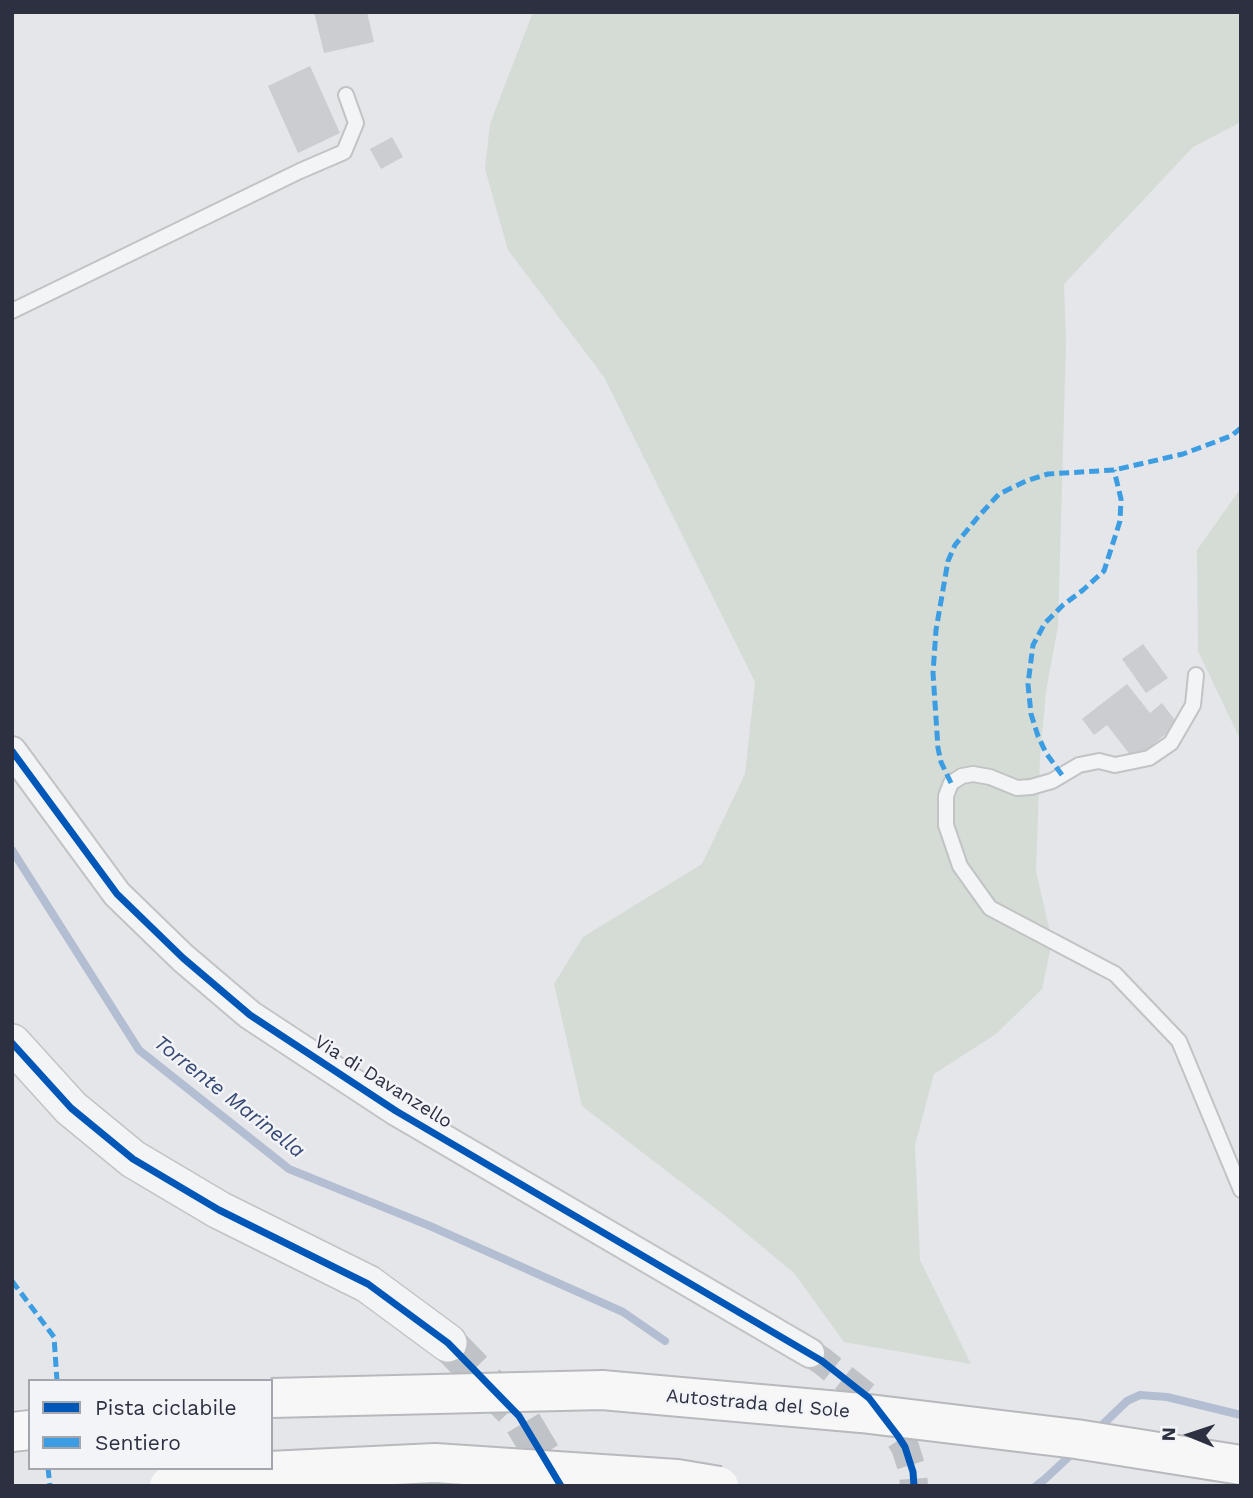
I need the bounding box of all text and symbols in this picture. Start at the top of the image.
water label: Torrente Marinella [148,1030,310,1164]
street label: Via di Davanzello [310,1030,456,1134]
legend [28,1379,273,1470]
street label: Autostrada del Sole [665,1385,851,1423]
text: Pista ciclabile [95,1395,237,1420]
north arrow [1155,1400,1225,1470]
text: N [1157,1427,1180,1442]
text: Sentiero [95,1430,181,1455]

